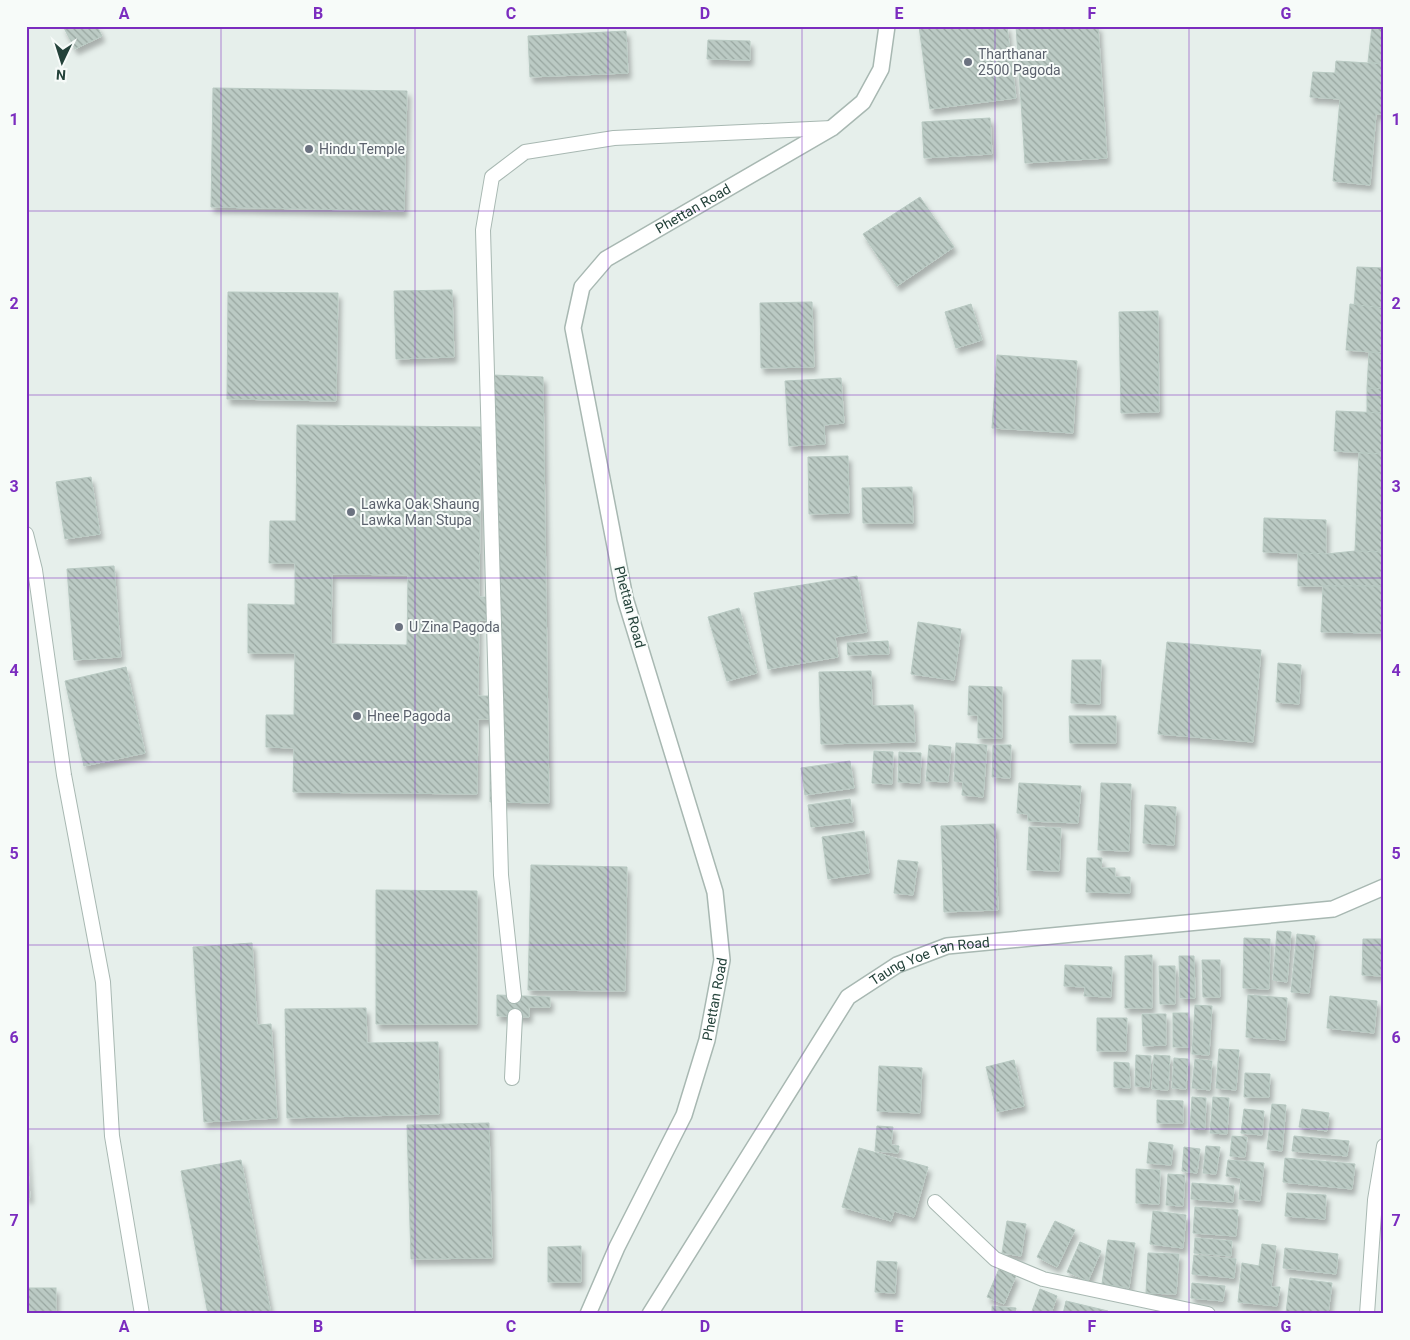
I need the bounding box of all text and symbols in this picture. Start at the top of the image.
text: A [119,4,130,23]
text: B [313,4,323,23]
text: C [506,4,516,23]
text: D [700,4,710,23]
text: E [895,4,904,23]
text: F [1088,4,1097,23]
text: G [1281,4,1292,23]
north arrow [38,38,88,88]
place label: Tharthanar 2500 Pagoda [978,46,1061,78]
marker: Tharthanar 2500 Pagoda [962,56,974,68]
text: N [56,67,67,83]
text: 1 [9,110,19,129]
text: 1 [1391,110,1401,129]
place label: Hindu Temple [319,141,405,157]
marker: Hindu Temple [303,143,315,155]
street label: Phettan Road [653,181,733,237]
text: 2 [9,294,19,313]
text: 2 [1391,294,1401,313]
text: 3 [9,477,19,496]
text: 3 [1391,477,1401,496]
place label: Lawka Oak Shaung Lawka Man Stupa [361,496,480,528]
marker: Lawka Oak Shaung Lawka Man Stupa [345,506,357,518]
street label: Phettan Road [611,564,649,650]
place label: U Zina Pagoda [409,619,500,635]
marker: U Zina Pagoda [393,621,405,633]
text: 4 [9,661,19,680]
text: 4 [1391,661,1401,680]
place label: Hnee Pagoda [367,708,451,724]
marker: Hnee Pagoda [351,710,363,722]
text: 5 [9,844,19,863]
text: 5 [1391,844,1401,863]
street label: Taung Yoe Tan Road [867,934,990,989]
street label: Phettan Road [699,956,730,1042]
text: 6 [9,1028,19,1047]
text: 6 [1391,1028,1401,1047]
text: 7 [9,1211,19,1230]
text: 7 [1391,1211,1401,1230]
text: A [119,1317,130,1336]
text: B [313,1317,323,1336]
text: C [506,1317,516,1336]
text: D [700,1317,710,1336]
text: E [895,1317,904,1336]
text: F [1088,1317,1097,1336]
text: G [1281,1317,1292,1336]

